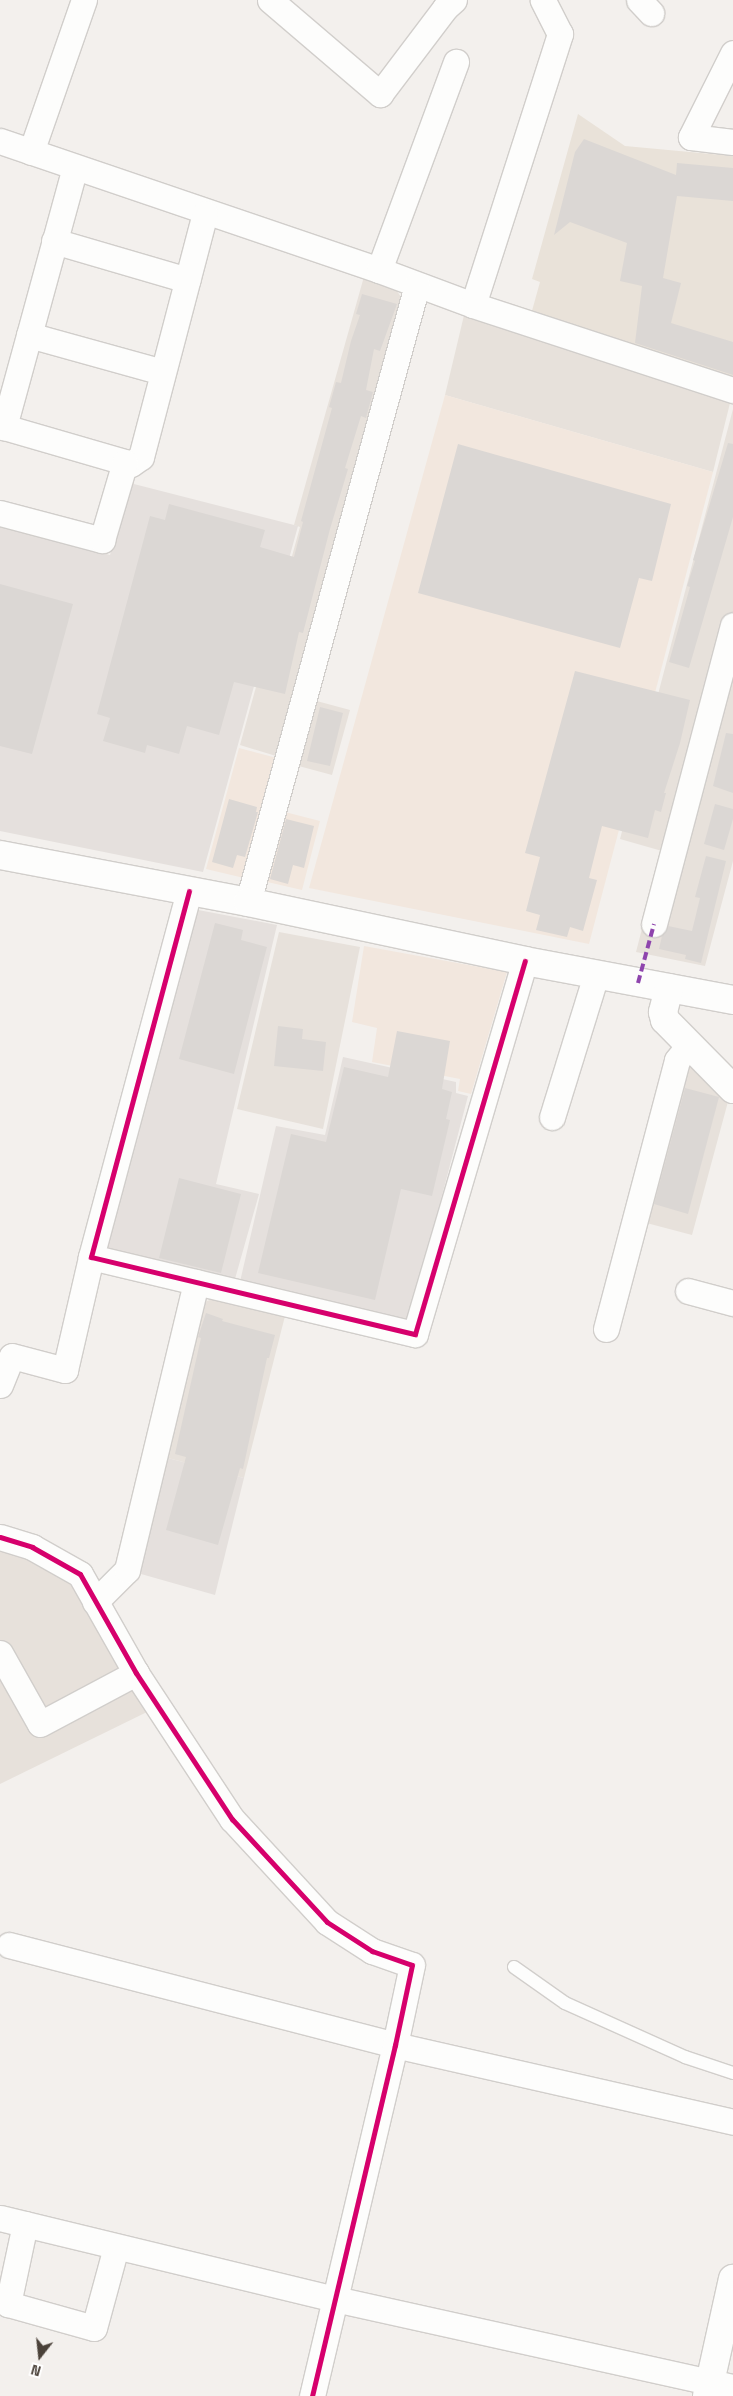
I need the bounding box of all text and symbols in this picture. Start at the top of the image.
north arrow [15,2331,65,2381]
text: N [29,2360,43,2380]

